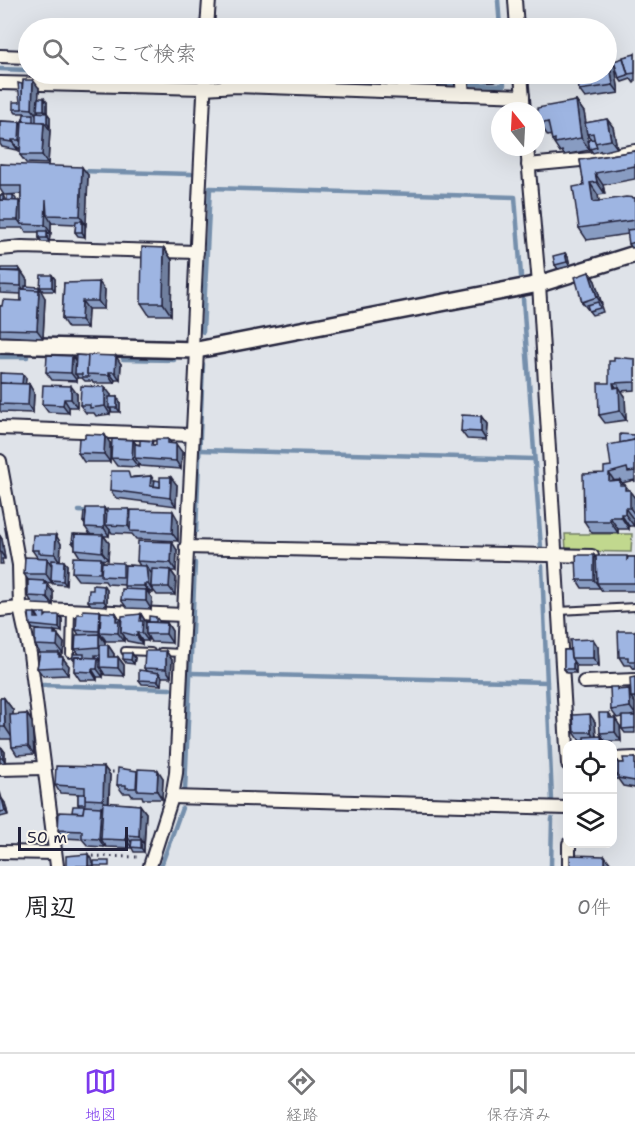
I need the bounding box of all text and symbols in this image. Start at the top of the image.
search box [18,18,617,84]
icon: search [39,35,72,68]
text: ここで検索 [87,39,197,68]
north arrow [491,102,545,156]
map controls [563,740,617,848]
button: locate [563,740,617,794]
button: layers [563,794,617,848]
scale bar [18,824,128,852]
text: 50 m [27,827,67,848]
text: 周辺 [24,889,76,924]
text: 0件 [577,894,611,920]
tab: 地図 [84,1065,117,1125]
tab: 経路 [285,1065,318,1125]
tab: 保存済み [487,1065,551,1125]

